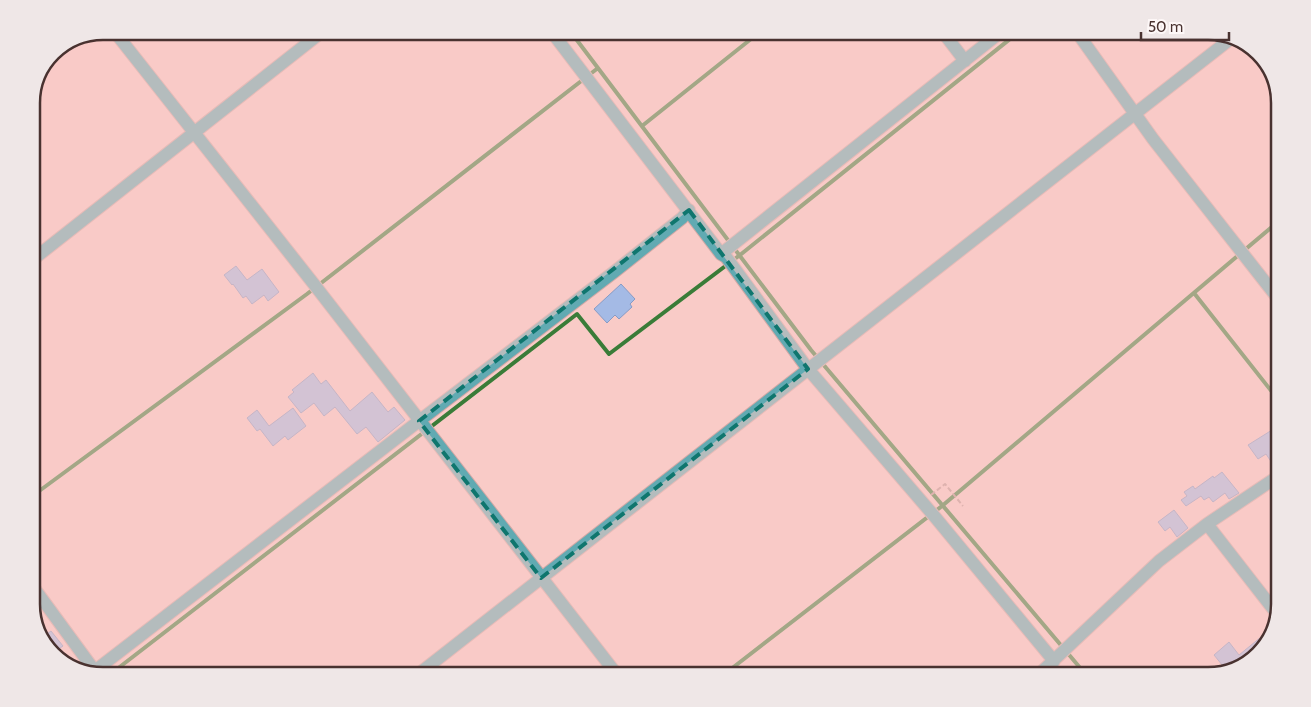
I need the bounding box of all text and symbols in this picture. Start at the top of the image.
scale bar [1141,10,1228,42]
text: 50 m [1148,18,1183,36]

